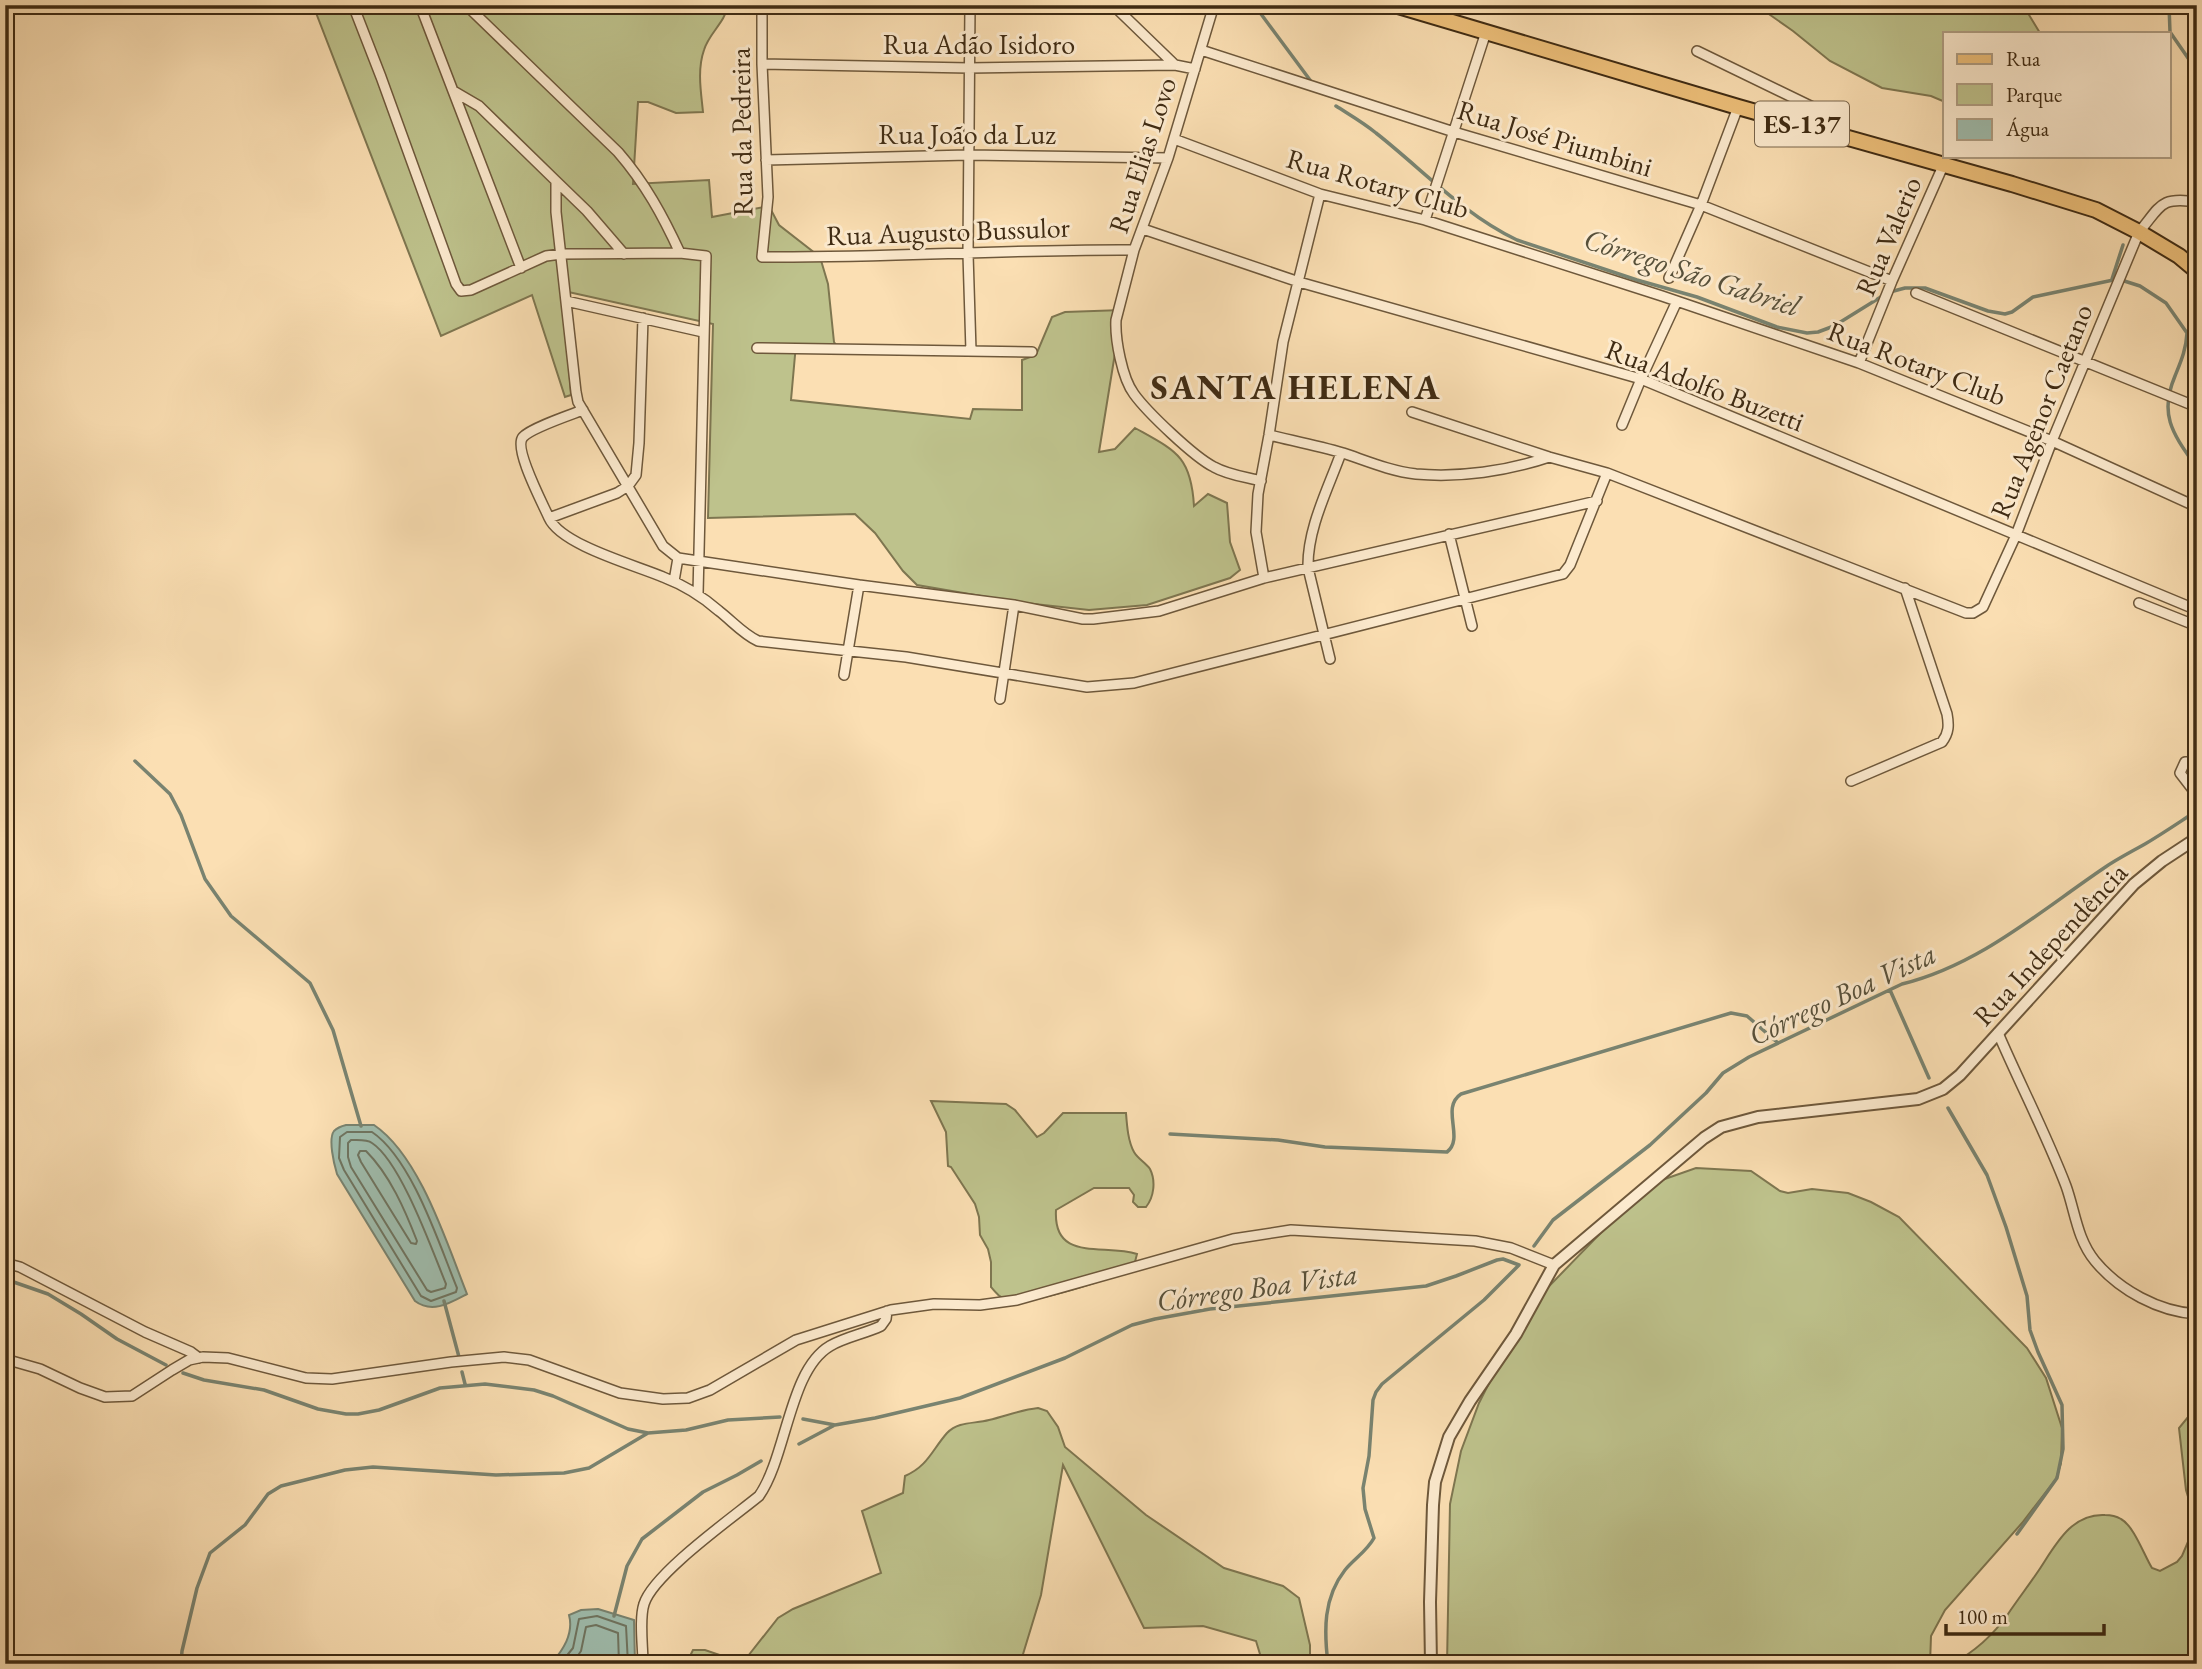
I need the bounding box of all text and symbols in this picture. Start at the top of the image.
street label: Rua Adão Isidoro [883,26,1075,62]
legend [1943,32,2170,158]
text: Rua [2006,45,2041,72]
street label: Rua da Pedreira [722,46,760,217]
street label: Rua Elias Lovo [1100,72,1184,238]
text: Parque [2006,81,2062,108]
street label: Rua José Piumbini [1453,91,1657,185]
road number: ES-137 [1755,102,1849,146]
text: Água [2005,115,2050,142]
street label: Rua João da Luz [878,116,1056,152]
street label: Rua Rotary Club [1283,140,1473,226]
street label: Rua Valerio [1847,171,1929,301]
street label: Rua Augusto Bussulor [826,209,1071,253]
water label: Córrego São Gabriel [1579,219,1806,326]
street label: Rua Agenor Caetano [1982,298,2100,524]
street label: Rua Rotary Club [1823,312,2011,414]
street label: Rua Adolfo Buzetti [1601,331,1810,439]
district label: SANTA HELENA [1150,364,1442,409]
street label: Rua Independência [1965,854,2135,1033]
water label: Córrego Boa Vista [1742,933,1942,1055]
water label: Córrego Boa Vista [1154,1254,1360,1320]
scale bar [1946,1592,2104,1636]
text: 100 m [1957,1603,2008,1630]

